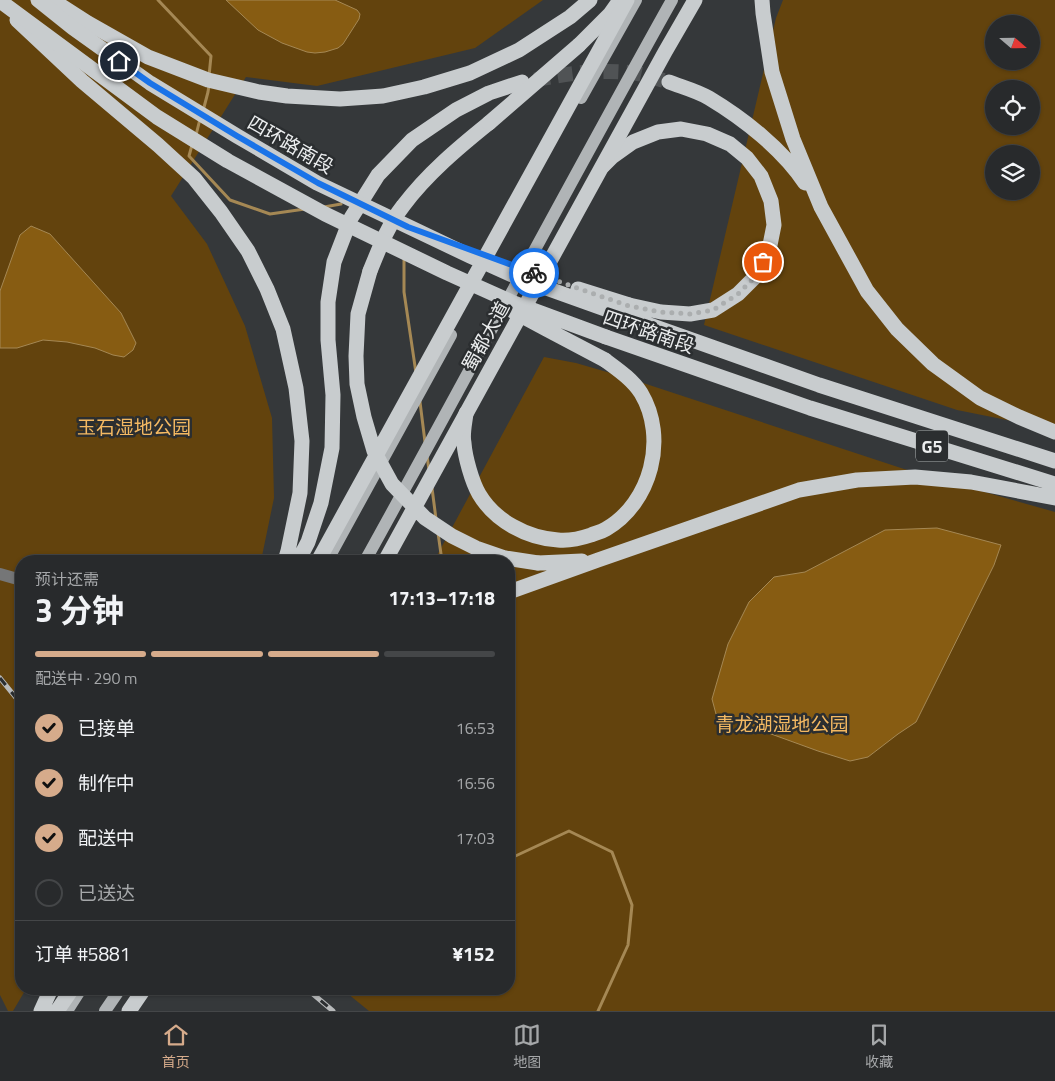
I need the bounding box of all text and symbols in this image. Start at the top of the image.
north arrow [985,15,1040,70]
map controls [985,15,1040,200]
pin [98,40,140,82]
icon: home [105,47,133,75]
button: locate [985,80,1040,135]
street label: 四环路南段 [243,108,339,180]
button: layers [985,145,1040,200]
pin [742,241,784,283]
courier [509,248,559,298]
icon: bag [749,248,777,276]
icon: bike [520,259,548,287]
street label: 蜀都大道 [454,296,516,376]
street label: 四环路南段 [599,302,699,360]
park label: 玉石湿地公园 [77,412,191,441]
road number: G5 [916,431,948,462]
text: 预计还需 [35,567,99,591]
text: 17:13–17:18 [388,583,495,612]
text: 3 分钟 [35,586,124,634]
text: 配送中 · 290 m [35,666,137,690]
park label: 青龙湖湿地公园 [715,709,849,738]
text: 已接单 [78,713,135,742]
icon: check [35,714,63,742]
text: 16:53 [456,716,495,740]
text: 制作中 [78,768,135,797]
icon: check [35,769,63,797]
text: 16:56 [456,771,495,795]
text: 配送中 [78,823,135,852]
icon: check [35,824,63,852]
text: 17:03 [456,826,495,850]
text: 已送达 [78,878,135,907]
text: 订单 #5881 [35,939,130,968]
text: ¥152 [452,939,495,968]
tab: 首页 [162,1021,190,1072]
tab: 地图 [513,1021,541,1072]
tab: 收藏 [865,1021,893,1072]

